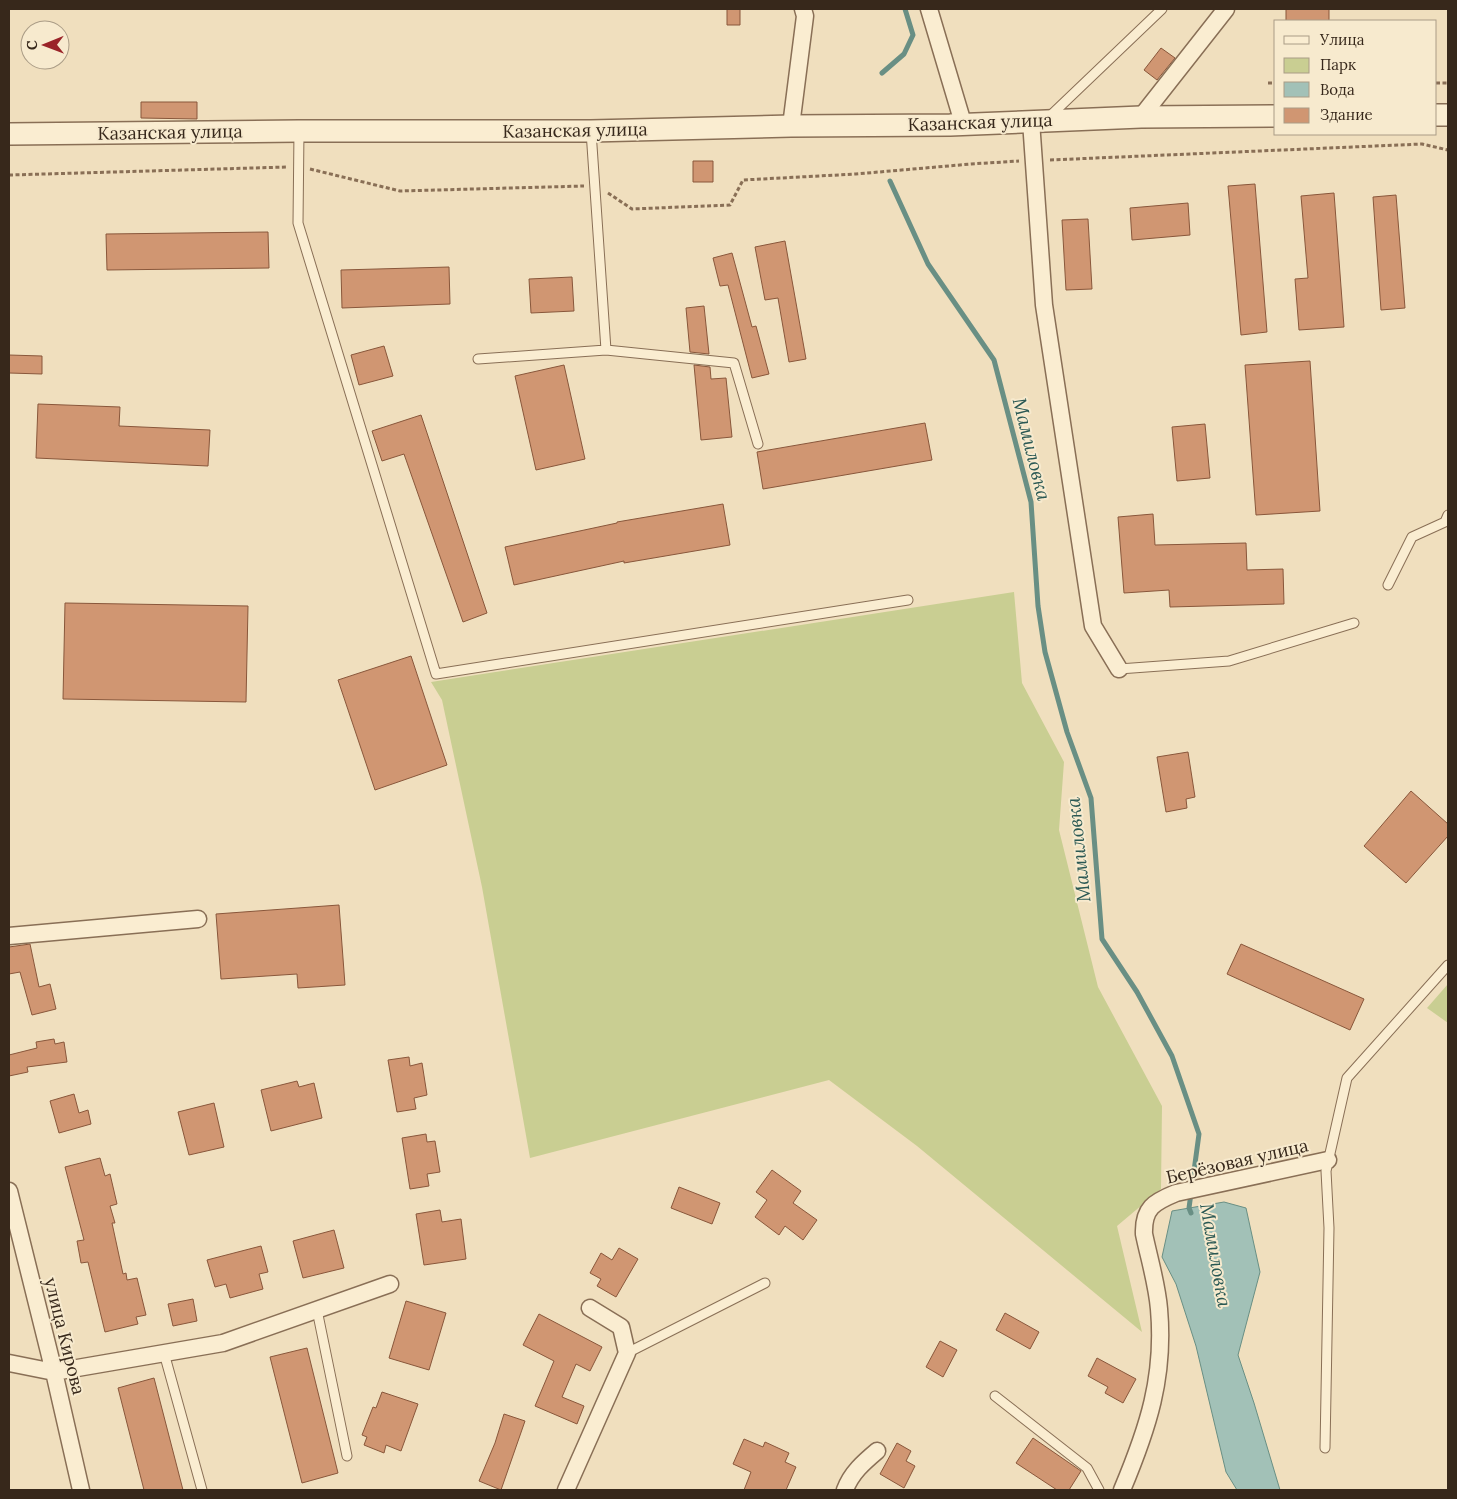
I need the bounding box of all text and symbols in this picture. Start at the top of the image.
north arrow [20,20,70,70]
legend [1274,20,1437,135]
text: Улица [1319,30,1365,49]
text: С [23,40,41,50]
text: Парк [1320,55,1356,74]
text: Вода [1320,80,1355,99]
text: Здание [1320,105,1373,124]
street label: Казанская улица [907,108,1053,136]
street label: Казанская улица [502,117,648,143]
street label: Казанская улица [97,119,243,145]
water label: Мамиловка [1008,395,1056,503]
water label: Мамиловка [1061,796,1095,904]
street label: Берёзовая улица [1164,1133,1310,1189]
water label: Мамиловка [1195,1201,1237,1309]
street label: улица Кирова [39,1275,91,1397]

